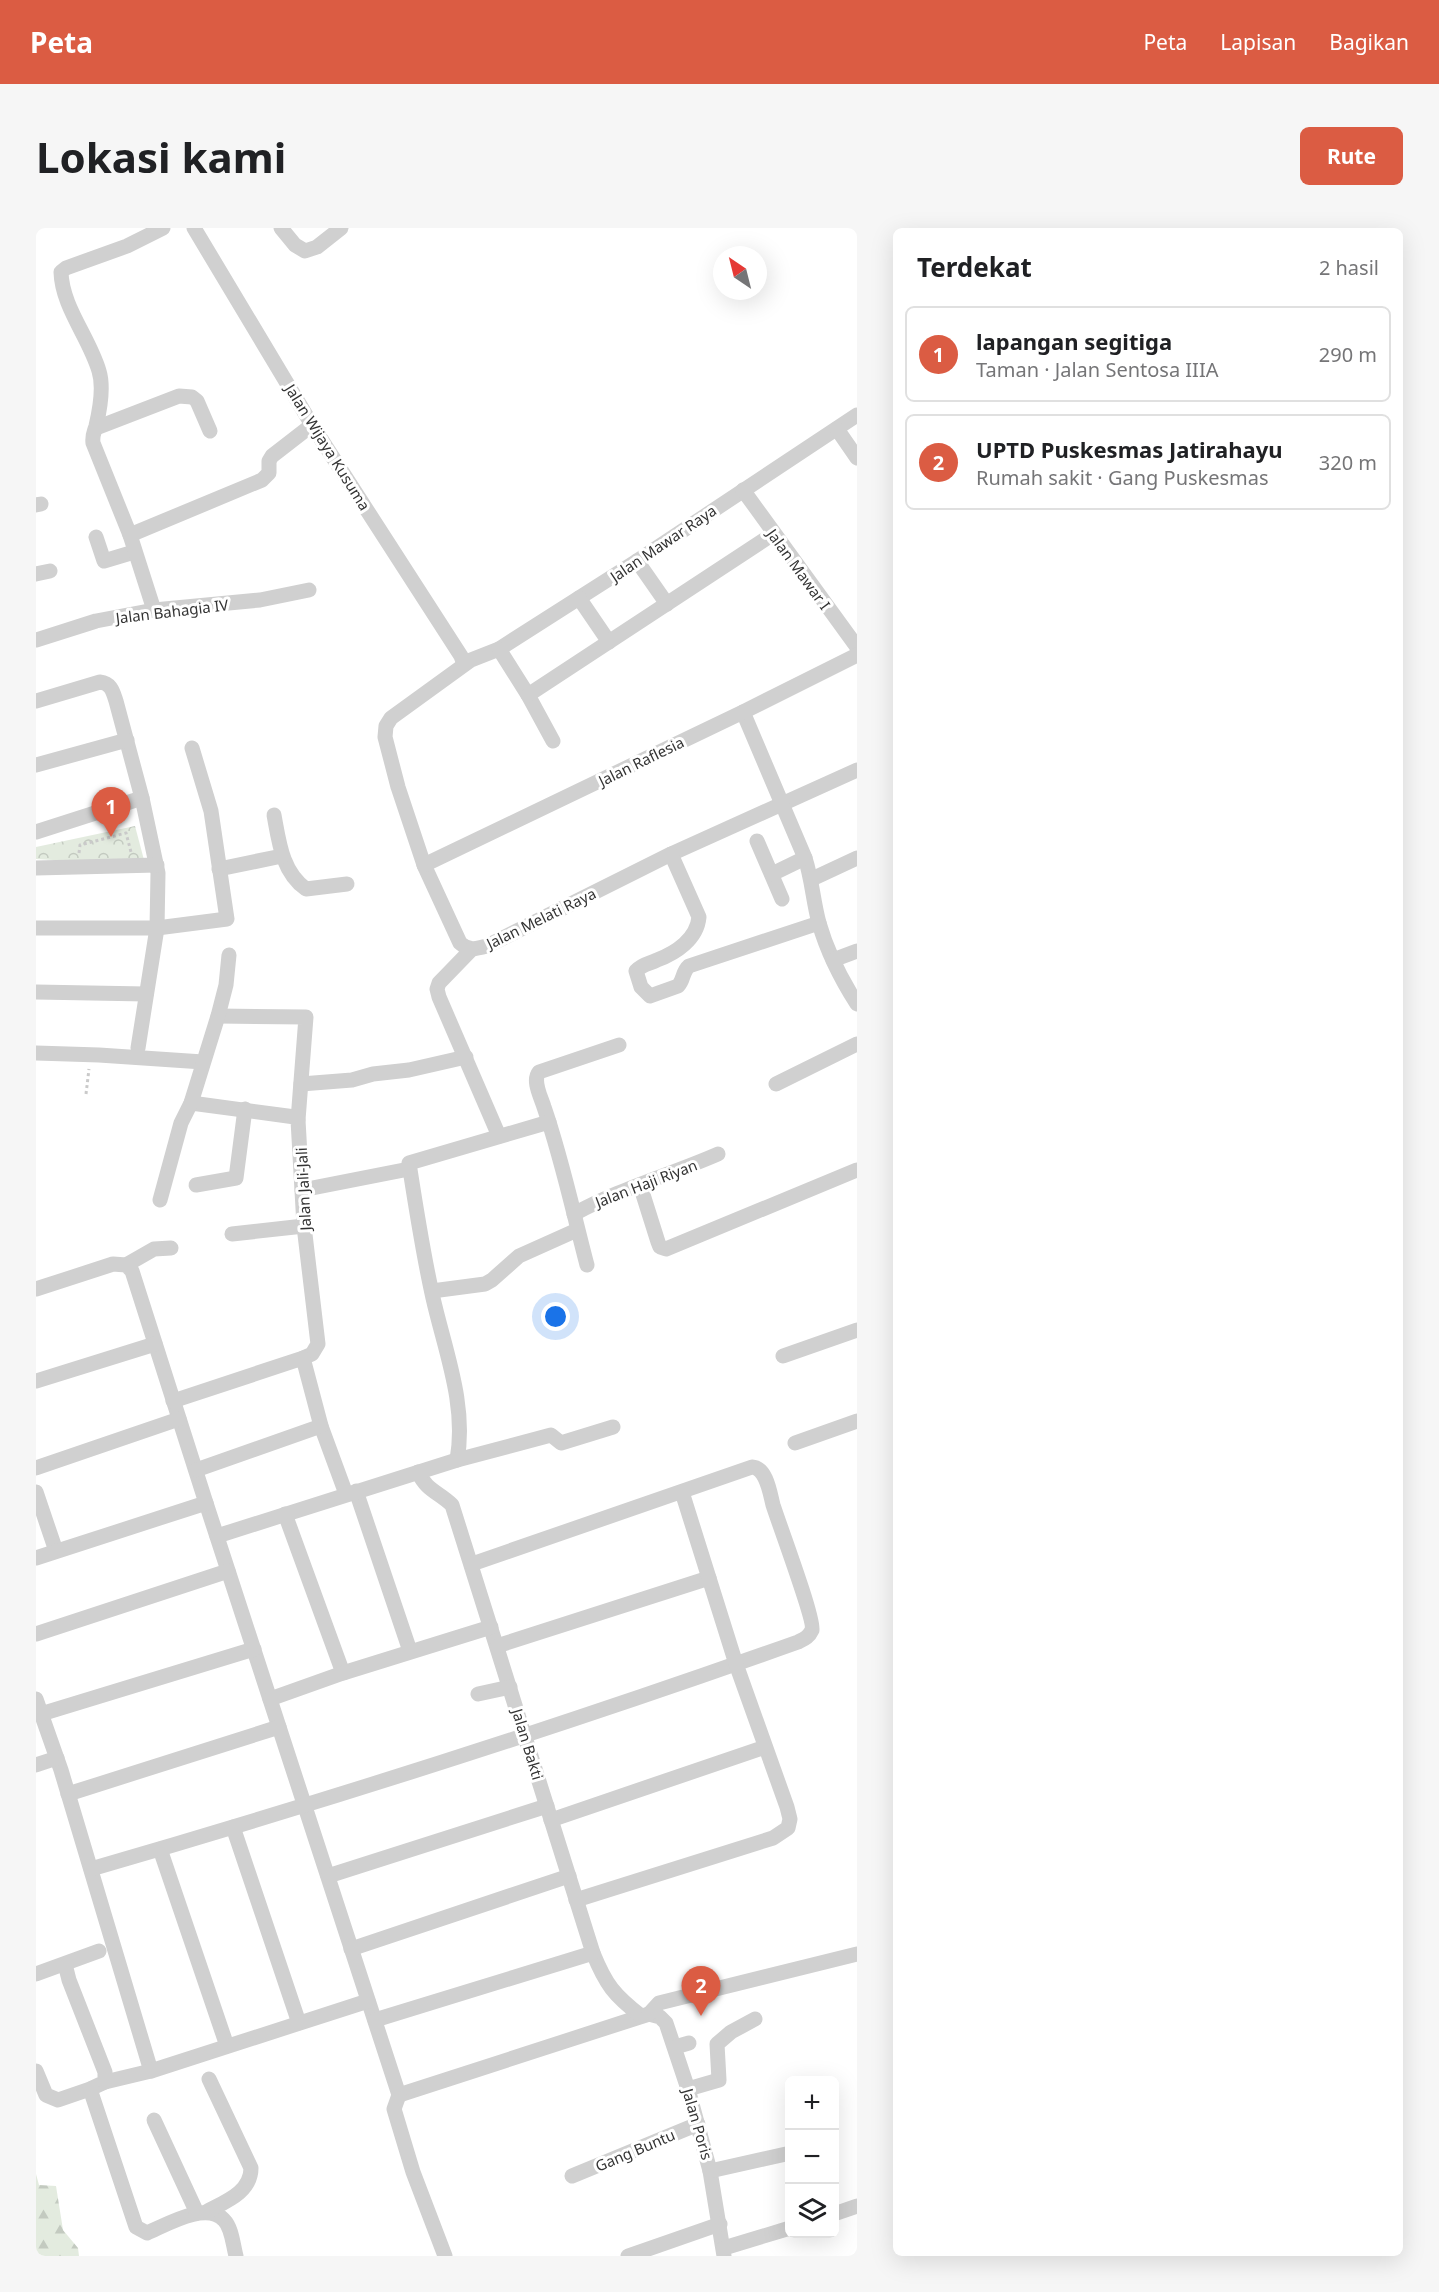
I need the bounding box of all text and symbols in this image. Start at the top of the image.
text: Peta [30,23,93,61]
text: Peta [1143,28,1187,56]
text: Lapisan [1220,28,1296,56]
text: Bagikan [1329,28,1409,56]
button: Rute [1300,127,1403,185]
text: Lokasi kami [36,128,286,185]
north arrow [713,246,767,300]
text: Terdekat [917,249,1032,285]
text: 2 hasil [1319,254,1379,281]
text: lapangan segitiga [976,326,1172,356]
text: 1 [933,341,944,368]
text: 290 m [1319,341,1377,368]
text: Taman · Jalan Sentosa IIIA [976,356,1218,383]
street label: Jalan Wijaya Kusuma [280,378,375,514]
text: UPTD Puskesmas Jatirahayu [976,434,1283,464]
text: 2 [933,449,944,476]
text: 320 m [1319,449,1377,476]
text: Rumah sakit · Gang Puskesmas [976,464,1269,491]
street label: Jalan Mawar Raya [604,500,720,587]
street label: Jalan Mawar I [762,523,835,613]
street label: Jalan Bahagia IV [113,594,229,628]
street label: Jalan Raflesia [593,732,687,791]
pin: 1 [92,788,130,837]
street label: Jalan Melati Raya [481,883,599,954]
street label: Jalan Jali-Jali [291,1147,315,1233]
street label: Jalan Haji Riyan [590,1154,700,1212]
your location [541,1302,570,1331]
street label: Jalan Bakti [507,1704,548,1782]
pin: 2 [682,1966,720,2016]
map controls [785,2076,839,2238]
button: + [785,2076,839,2130]
street label: Jalan Poris [678,2084,718,2162]
street label: Gang Buntu [592,2124,678,2176]
button: − [785,2130,839,2184]
button: layers [785,2184,839,2238]

